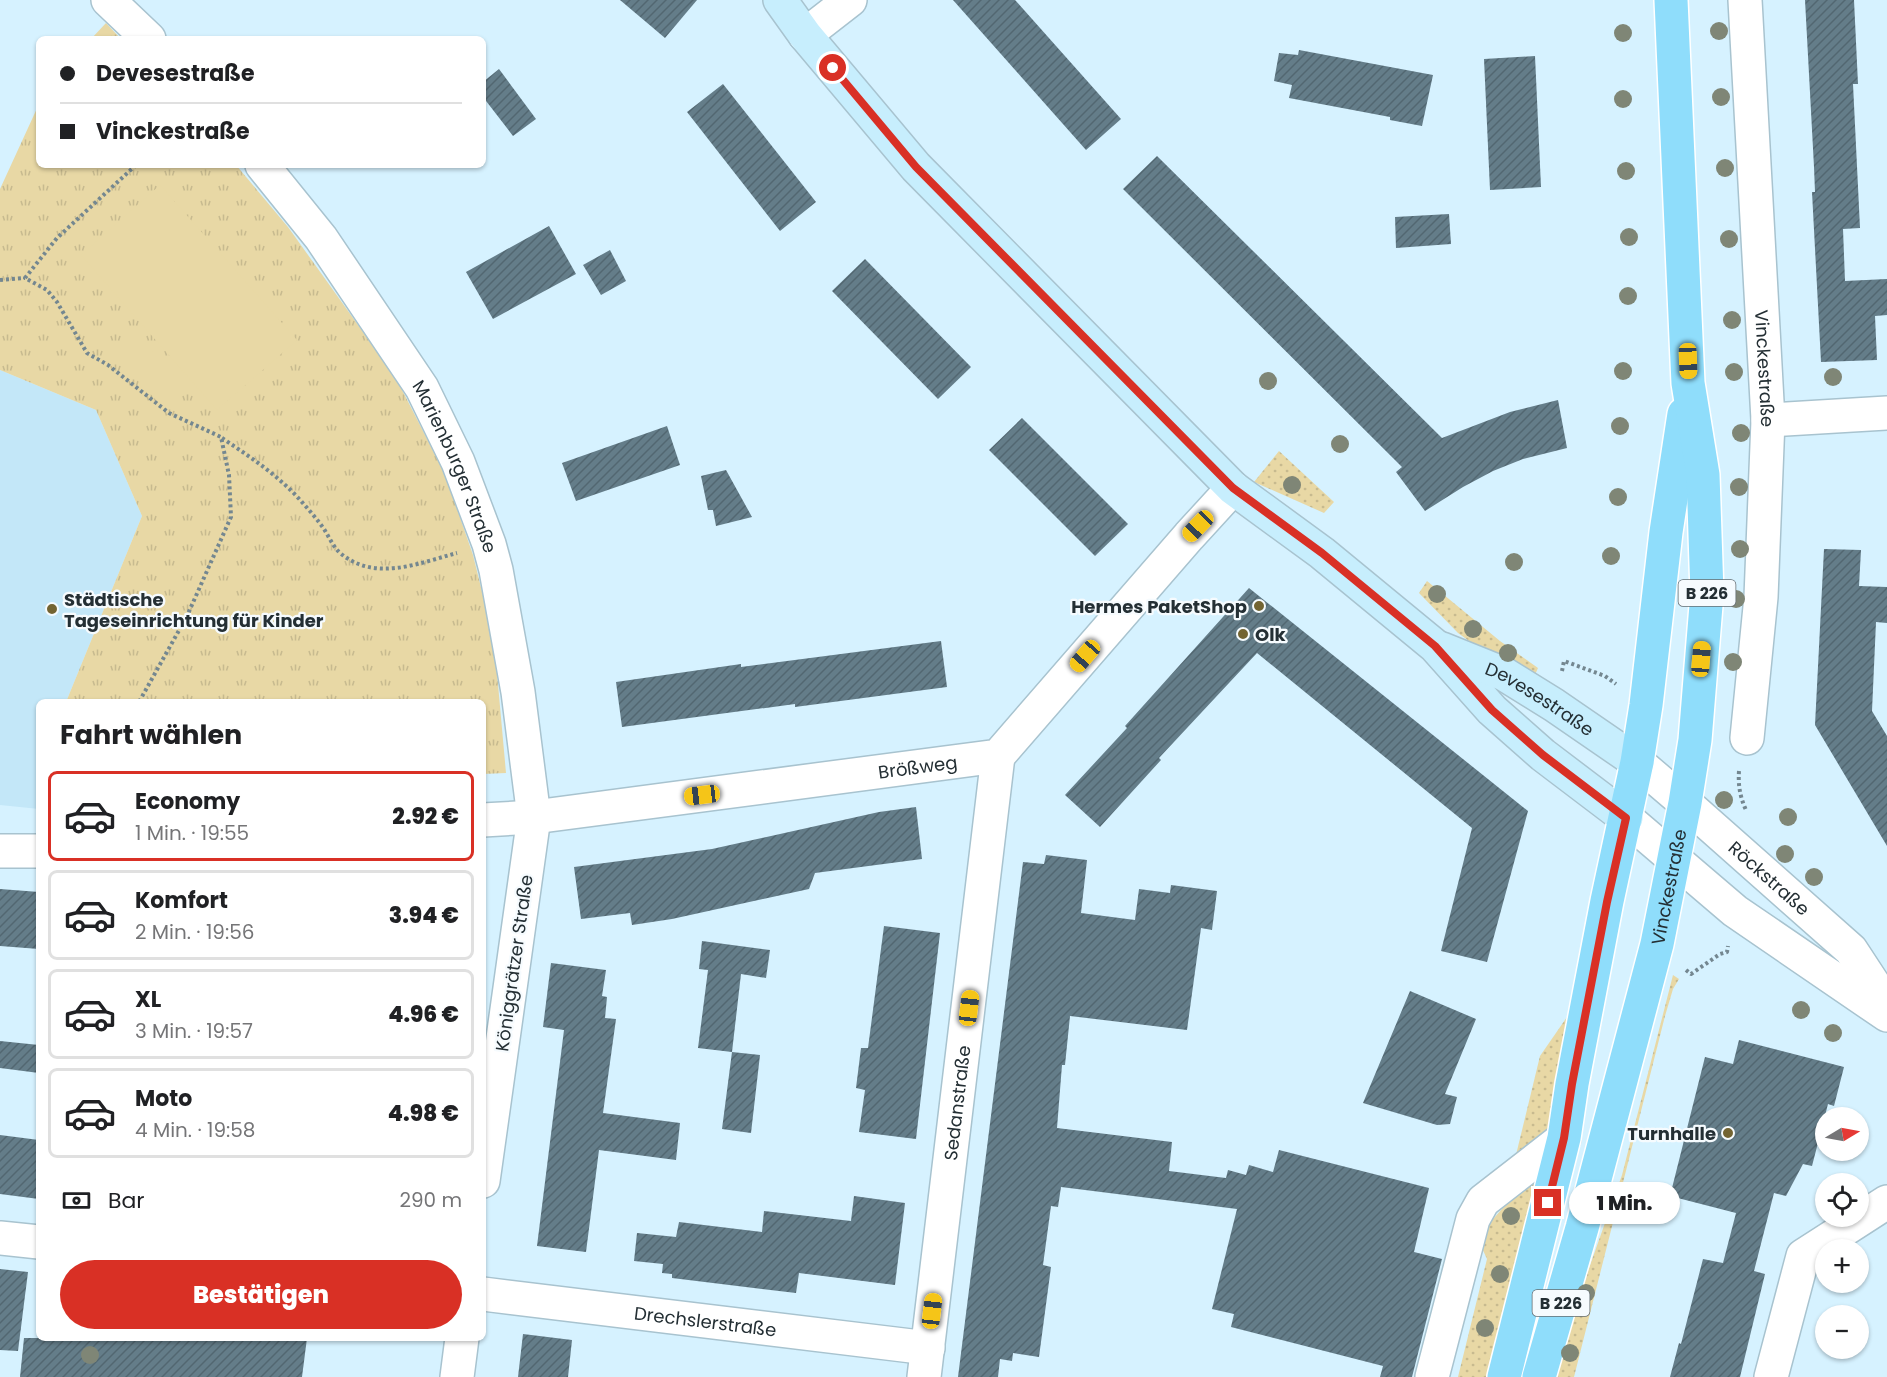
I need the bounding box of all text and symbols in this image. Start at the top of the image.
route start [819,54,846,81]
text: Devesestraße [96,58,255,89]
text: Vinckestraße [96,116,250,147]
street label: Vinckestraße [1749,309,1781,428]
car [1678,343,1698,379]
street label: Marienburger Straße [407,375,503,555]
car [1179,507,1217,545]
road number: B 226 [1678,580,1736,606]
place label: Städtische Tageseinrichtung für Kinder [64,587,324,633]
place label: Hermes PaketShop [1071,594,1247,619]
marker: Hermes PaketShop [1252,599,1266,613]
marker: Städtische Tageseinrichtung für Kinder [45,602,59,616]
place label: Olk [1255,622,1286,647]
marker: Olk [1236,627,1250,641]
car [1066,637,1104,675]
car [1690,640,1712,678]
street label: Devesestraße [1482,655,1599,742]
text: Fahrt wählen [60,716,242,753]
street label: Brößweg [876,749,959,784]
car [683,784,721,806]
text: Economy [135,786,240,817]
icon: car [63,789,117,843]
text: 2.92 € [392,801,459,832]
text: 1 Min. · 19:55 [135,819,249,847]
street label: Vinckestraße [1645,827,1692,947]
street label: Röckstraße [1723,835,1816,921]
street label: Königgrätzer Straße [489,873,539,1053]
text: Komfort [135,885,228,916]
icon: car [63,888,117,942]
text: 3.94 € [389,900,459,931]
text: 2 Min. · 19:56 [135,918,254,946]
text: XL [135,984,161,1015]
icon: car [63,987,117,1041]
car [958,989,980,1027]
text: 4.96 € [388,999,459,1030]
text: 3 Min. · 19:57 [135,1017,253,1045]
street label: Sedanstraße [937,1044,976,1162]
text: Moto [135,1083,192,1114]
icon: car [63,1086,117,1140]
text: 4.98 € [388,1098,459,1129]
north arrow [1815,1107,1869,1161]
map controls [1815,1107,1869,1359]
text: 4 Min. · 19:58 [135,1116,255,1144]
place label: Turnhalle [1627,1121,1716,1146]
marker: Turnhalle [1721,1126,1735,1140]
button: locate [1815,1173,1869,1227]
callout: 1 Min. [1569,1182,1680,1224]
icon: cash [60,1184,93,1217]
text: Bar [108,1185,145,1216]
text: 290 m [399,1186,462,1214]
route end [1534,1189,1561,1216]
text: 1 Min. [1596,1189,1653,1217]
button: + [1815,1239,1869,1293]
button: Bestätigen [60,1260,462,1329]
road number: B 226 [1532,1290,1590,1316]
car [921,1292,943,1330]
street label: Drechslerstraße [633,1300,778,1342]
button: − [1815,1305,1869,1359]

